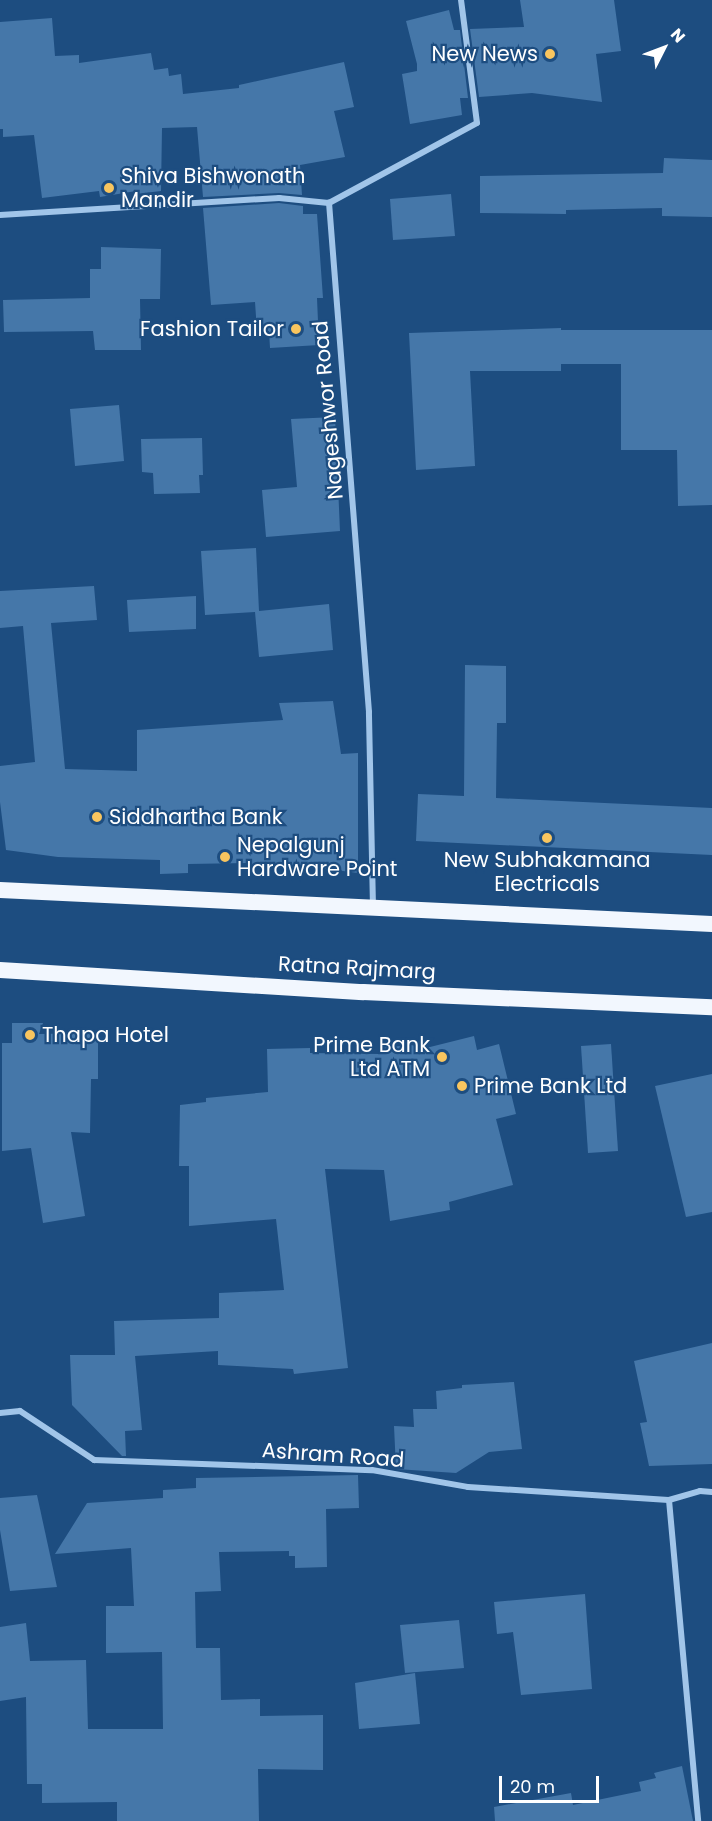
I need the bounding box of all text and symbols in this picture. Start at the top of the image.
north arrow [634,18,694,78]
text: N [665,23,690,48]
place label: New News [431,41,538,67]
marker: New News [543,47,557,61]
place label: Shiva Bishwonath Mandir [121,163,305,213]
marker: Shiva Bishwonath Mandir [102,181,116,195]
place label: Fashion Tailor [140,316,284,342]
street label: Nageshwor Road [308,320,348,500]
marker: Fashion Tailor [289,322,303,336]
place label: Siddhartha Bank [109,804,283,830]
marker: Siddhartha Bank [90,810,104,824]
marker: New Subhakamana Electricals [540,831,554,845]
place label: Nepalgunj Hardware Point [237,832,397,882]
place label: New Subhakamana Electricals [444,847,650,897]
marker: Nepalgunj Hardware Point [218,850,232,864]
street label: Ratna Rajmarg [278,951,436,985]
place label: Thapa Hotel [42,1022,169,1048]
marker: Thapa Hotel [23,1028,37,1042]
place label: Prime Bank Ltd ATM [313,1032,430,1082]
marker: Prime Bank Ltd ATM [435,1050,449,1064]
place label: Prime Bank Ltd [474,1073,627,1099]
marker: Prime Bank Ltd [455,1079,469,1093]
street label: Ashram Road [261,1437,405,1473]
scale bar [502,1764,602,1802]
text: 20 m [510,1774,555,1799]

